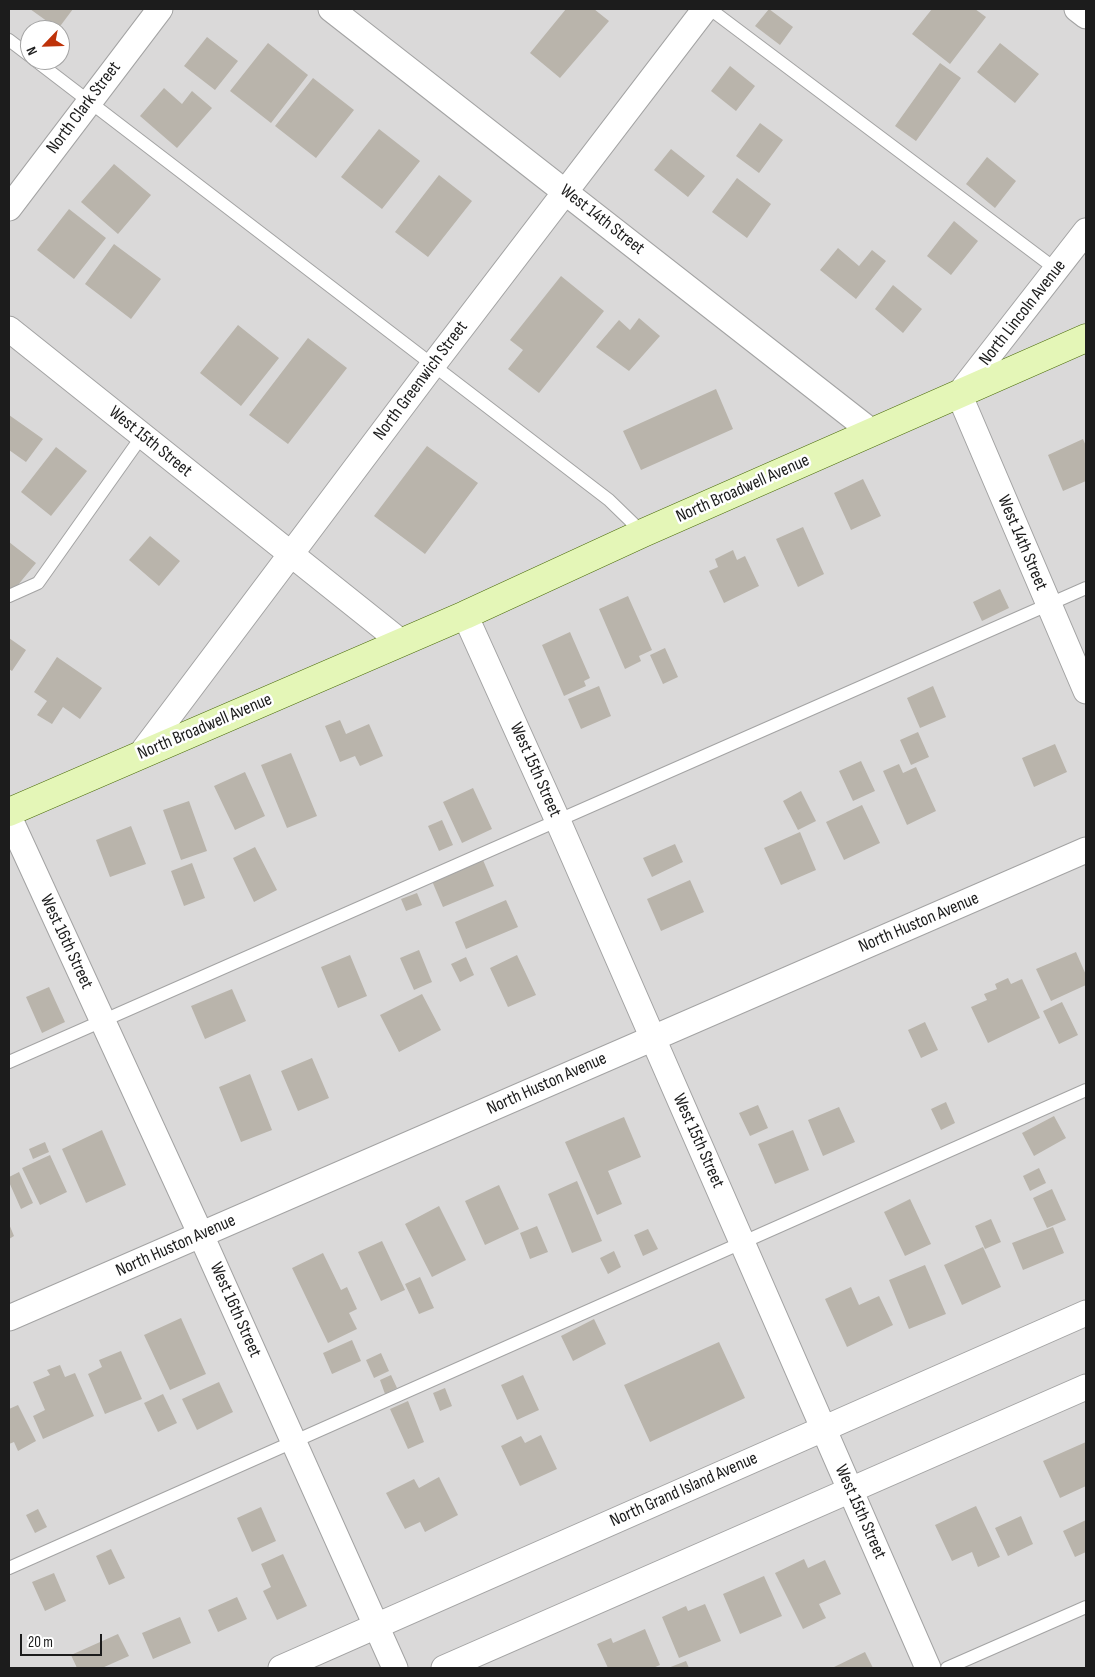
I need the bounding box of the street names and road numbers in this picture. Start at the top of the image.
street label: North Clark Street [42,58,126,158]
street label: West 14th Street [555,180,649,260]
street label: North Lincoln Avenue [975,256,1071,370]
street label: North Greenwich Street [369,317,473,445]
street label: West 15th Street [104,402,196,482]
street label: North Broadwell Avenue [673,450,813,528]
street label: West 14th Street [992,492,1052,594]
street label: North Broadwell Avenue [135,689,275,765]
street label: West 15th Street [505,719,565,821]
street label: North Huston Avenue [856,888,982,958]
street label: West 16th Street [35,891,97,993]
street label: North Huston Avenue [484,1048,610,1120]
street label: West 15th Street [668,1090,728,1192]
street label: North Huston Avenue [113,1210,239,1282]
street label: West 16th Street [204,1259,266,1361]
street label: North Grand Island Avenue [607,1448,761,1532]
street label: West 15th Street [830,1461,890,1563]

